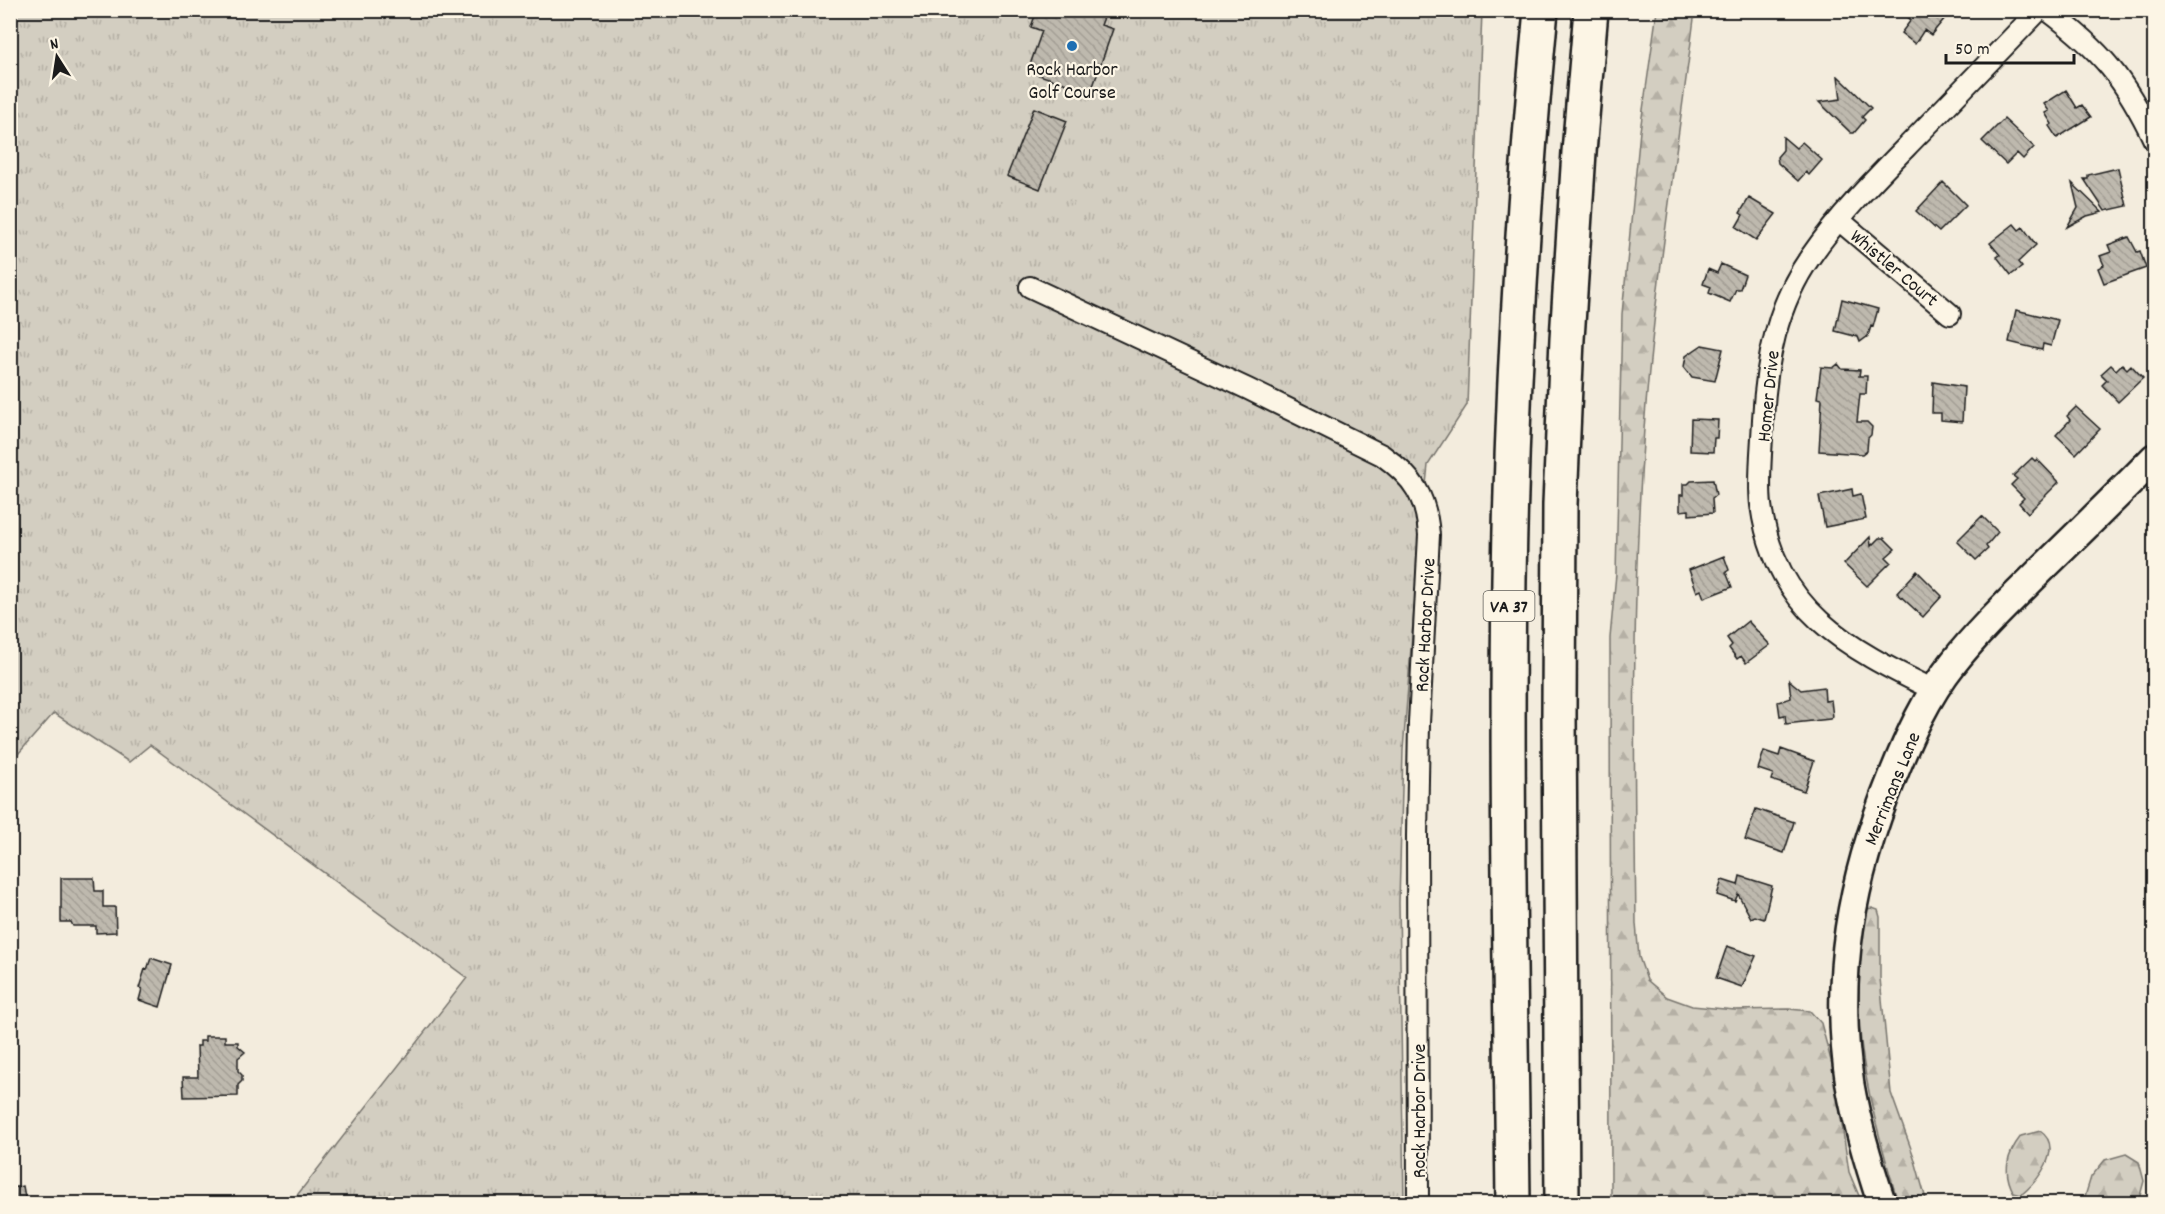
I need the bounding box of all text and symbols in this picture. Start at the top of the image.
north arrow [27,27,87,87]
scale bar [1946,27,2074,65]
text: N [48,33,61,57]
text: 50 m [1955,38,1990,63]
marker: Rock Harbor Golf Course [1065,39,1079,53]
place label: Rock Harbor Golf Course [1026,57,1118,108]
street label: Whistler Court [1843,224,1943,315]
street label: Homer Drive [1751,349,1789,444]
street label: Rock Harbor Drive [1409,557,1445,693]
road number: VA 37 [1484,591,1534,621]
street label: Merrimans Lane [1858,728,1929,850]
street label: Rock Harbor Drive [1407,1044,1435,1178]

